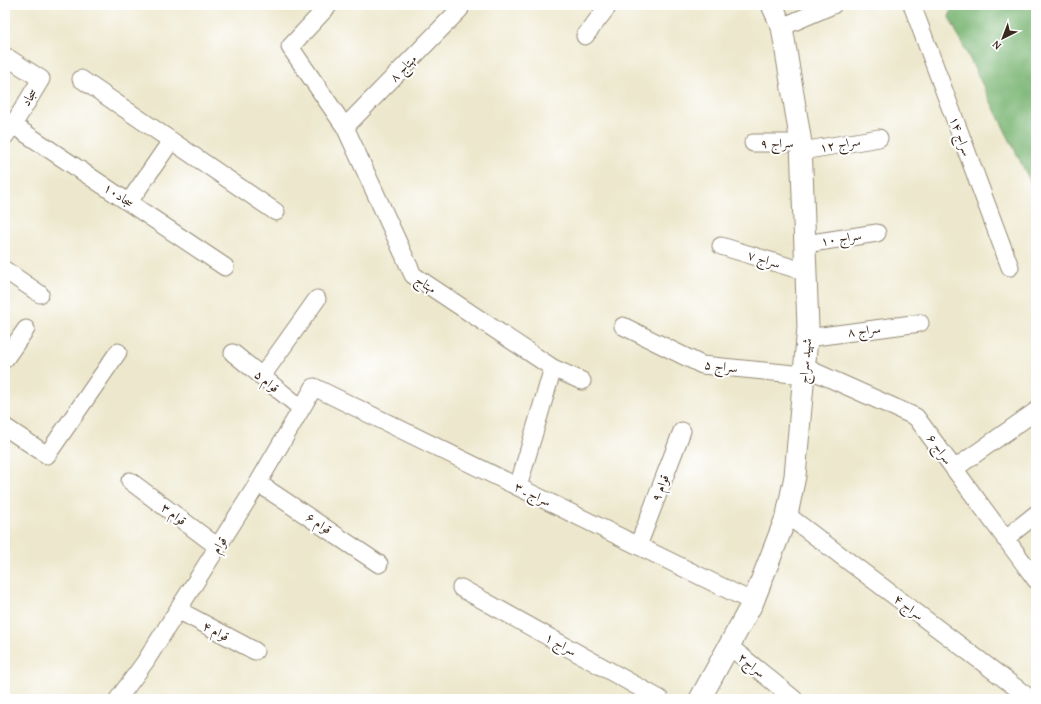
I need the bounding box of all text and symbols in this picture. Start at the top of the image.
north arrow [983,18,1023,58]
text: N [988,37,1004,54]
street label: مهتاج ۸ [385,50,422,88]
street label: سجاد [16,84,42,110]
street label: سراج ۱۴ [943,113,977,159]
street label: سراج ۱۲ [818,131,862,159]
street label: سراج ۹ [760,133,794,155]
street label: سجاد۱۰ [100,178,138,212]
street label: سراج ۱۰ [819,225,863,253]
street label: سراج ۷ [745,245,783,275]
street label: مهتاج [411,270,440,300]
street label: سراج ۸ [846,319,882,343]
street label: شهید سراج [794,337,818,385]
street label: سراج ۵ [703,355,739,379]
street label: قوام ۵ [249,365,284,399]
street label: سراج ۶ [921,430,958,469]
street label: قوام ۹ [646,472,676,505]
street label: سراج ـ ۳ [511,477,555,513]
street label: قوام ۳ [156,498,191,532]
street label: قوام ۶ [301,507,336,540]
street label: قوام [206,533,233,558]
street label: سراج ۴ [889,589,928,626]
street label: قوام ۴ [198,616,233,648]
street label: سراج ۱ [541,628,580,662]
street label: سراج۲ [733,648,770,684]

